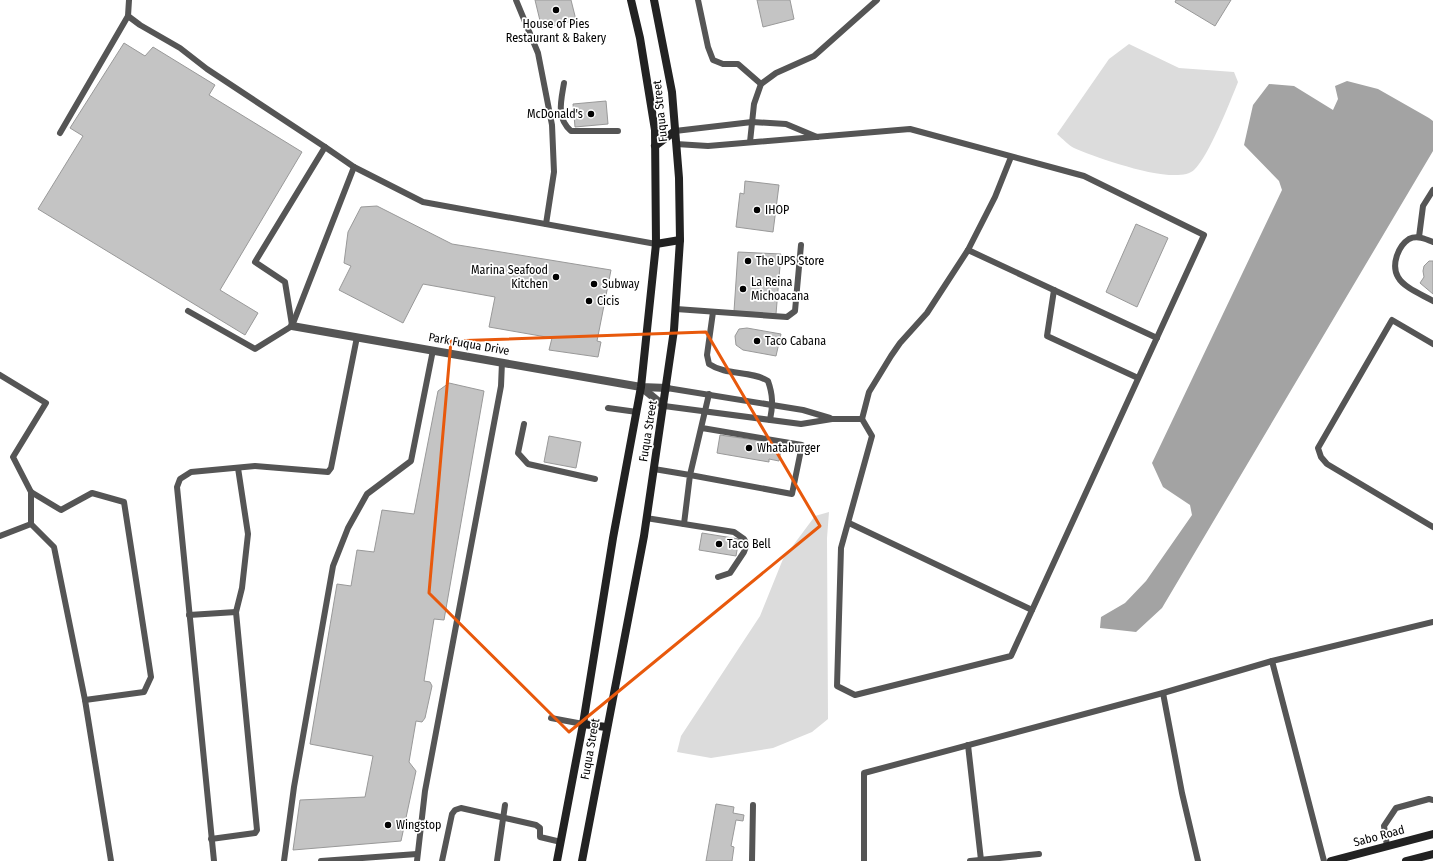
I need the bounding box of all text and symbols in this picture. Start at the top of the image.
marker: House of Pies Restaurant & Bakery [551,5,561,15]
place label: House of Pies Restaurant & Bakery [506,17,607,45]
street label: Fuqua Street [650,79,670,143]
place label: McDonald's [527,107,583,121]
marker: McDonald's [586,109,596,119]
place label: IHOP [765,203,789,217]
marker: IHOP [752,205,762,215]
place label: The UPS Store [756,254,824,268]
marker: The UPS Store [743,256,753,266]
place label: Marina Seafood Kitchen [471,263,548,291]
marker: Marina Seafood Kitchen [551,272,561,282]
place label: La Reina Michoacana [751,275,809,303]
place label: Subway [602,277,640,291]
marker: Subway [589,279,599,289]
marker: La Reina Michoacana [738,284,748,294]
place label: Cicis [597,294,619,308]
marker: Cicis [584,296,594,306]
street label: Park Fuqua Drive [427,330,511,358]
place label: Taco Cabana [765,334,826,348]
marker: Taco Cabana [752,336,762,346]
street label: Fuqua Street [636,399,660,463]
place label: Whataburger [757,441,821,455]
marker: Whataburger [744,443,754,453]
place label: Taco Bell [727,537,771,551]
marker: Taco Bell [714,539,724,549]
street label: Fuqua Street [578,717,602,781]
place label: Wingstop [396,818,441,832]
marker: Wingstop [383,820,393,830]
street label: Sabo Road [1352,822,1406,850]

